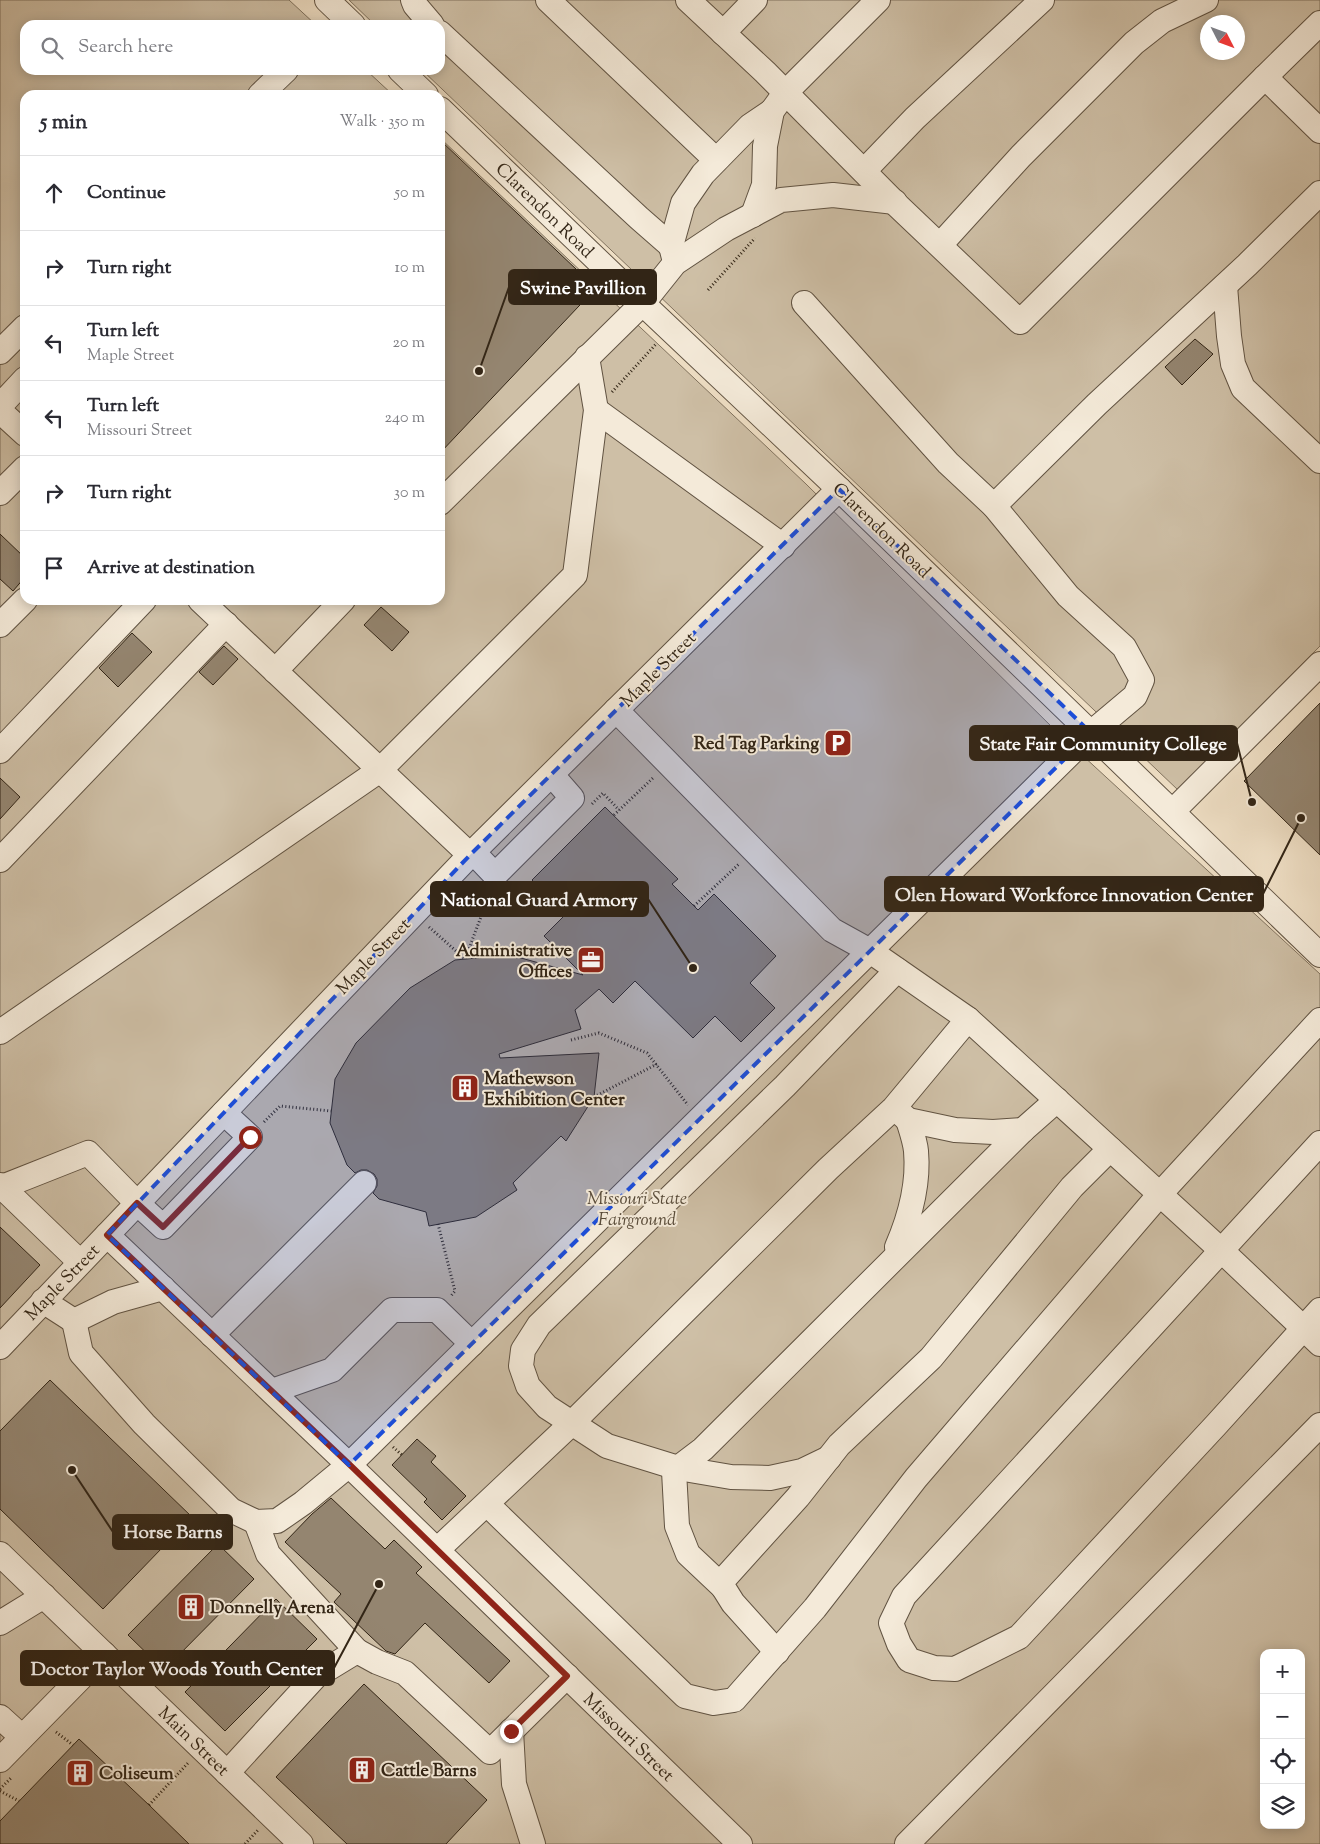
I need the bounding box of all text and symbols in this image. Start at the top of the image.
north arrow [1200,15,1245,60]
search box [20,20,445,75]
icon: search [38,34,66,62]
text: Search here [78,34,173,61]
text: 5 min [40,108,87,138]
text: Walk · 350 m [340,111,425,134]
street label: Clarendon Road [489,158,599,265]
icon: ahead [40,179,68,207]
text: Continue [87,180,166,207]
text: 50 m [394,182,425,205]
icon: right [40,254,68,282]
text: Turn right [87,255,171,282]
text: 10 m [395,257,425,280]
callout: Swine Pavillion [509,270,656,304]
text: Swine Pavillion [520,276,647,303]
text: Turn left [87,318,159,345]
icon: left [40,329,68,357]
text: 20 m [392,332,425,355]
text: Maple Street [87,345,174,368]
text: Turn left [87,393,159,420]
icon: left [40,404,68,432]
text: 240 m [384,407,425,430]
text: Missouri Street [87,420,192,443]
street label: Clarendon Road [826,478,936,585]
icon: right [40,479,68,507]
text: Turn right [87,480,171,507]
text: 30 m [394,482,425,505]
icon: arrive [40,554,68,582]
text: Arrive at destination [87,555,255,582]
street label: Maple Street [616,627,703,714]
callout: State Fair Community College [970,726,1237,760]
parking icon: Red Tag Parking [823,728,853,758]
place label: Red Tag Parking [694,732,819,758]
text: State Fair Community College [979,732,1227,759]
callout: Olen Howard Workforce Innovation Center [885,877,1263,911]
callout: National Guard Armory [431,882,648,916]
text: Olen Howard Workforce Innovation Center [895,883,1254,910]
text: National Guard Armory [441,888,638,915]
street label: Maple Street [331,913,418,1002]
place label: Administrative Offices [456,939,573,986]
office icon: Administrative Offices [576,945,606,975]
place label: Mathewson Exhibition Center [484,1067,625,1114]
building icon: Mathewson Exhibition Center [450,1073,480,1103]
route start [239,1126,262,1149]
park label: Missouri State Fairground [587,1187,687,1234]
street label: Maple Street [20,1239,107,1328]
callout: Horse Barns [113,1515,232,1549]
text: Horse Barns [123,1520,223,1547]
building icon: Donnelly Arena [176,1592,206,1622]
place label: Donnelly Arena [210,1596,335,1622]
map controls [1260,1649,1305,1829]
button: + [1260,1649,1305,1694]
callout: Doctor Taylor Woods Youth Center [21,1651,334,1685]
text: Doctor Taylor Woods Youth Center [31,1657,324,1684]
street label: Missouri Street [576,1688,679,1789]
button: − [1260,1694,1305,1739]
street label: Main Street [151,1702,234,1783]
route end [500,1720,523,1743]
button: locate [1260,1739,1305,1784]
building icon: Cattle Barns [347,1755,377,1785]
building icon: Coliseum [65,1758,95,1788]
place label: Cattle Barns [381,1759,477,1785]
place label: Coliseum [99,1762,174,1788]
button: layers [1260,1784,1305,1829]

